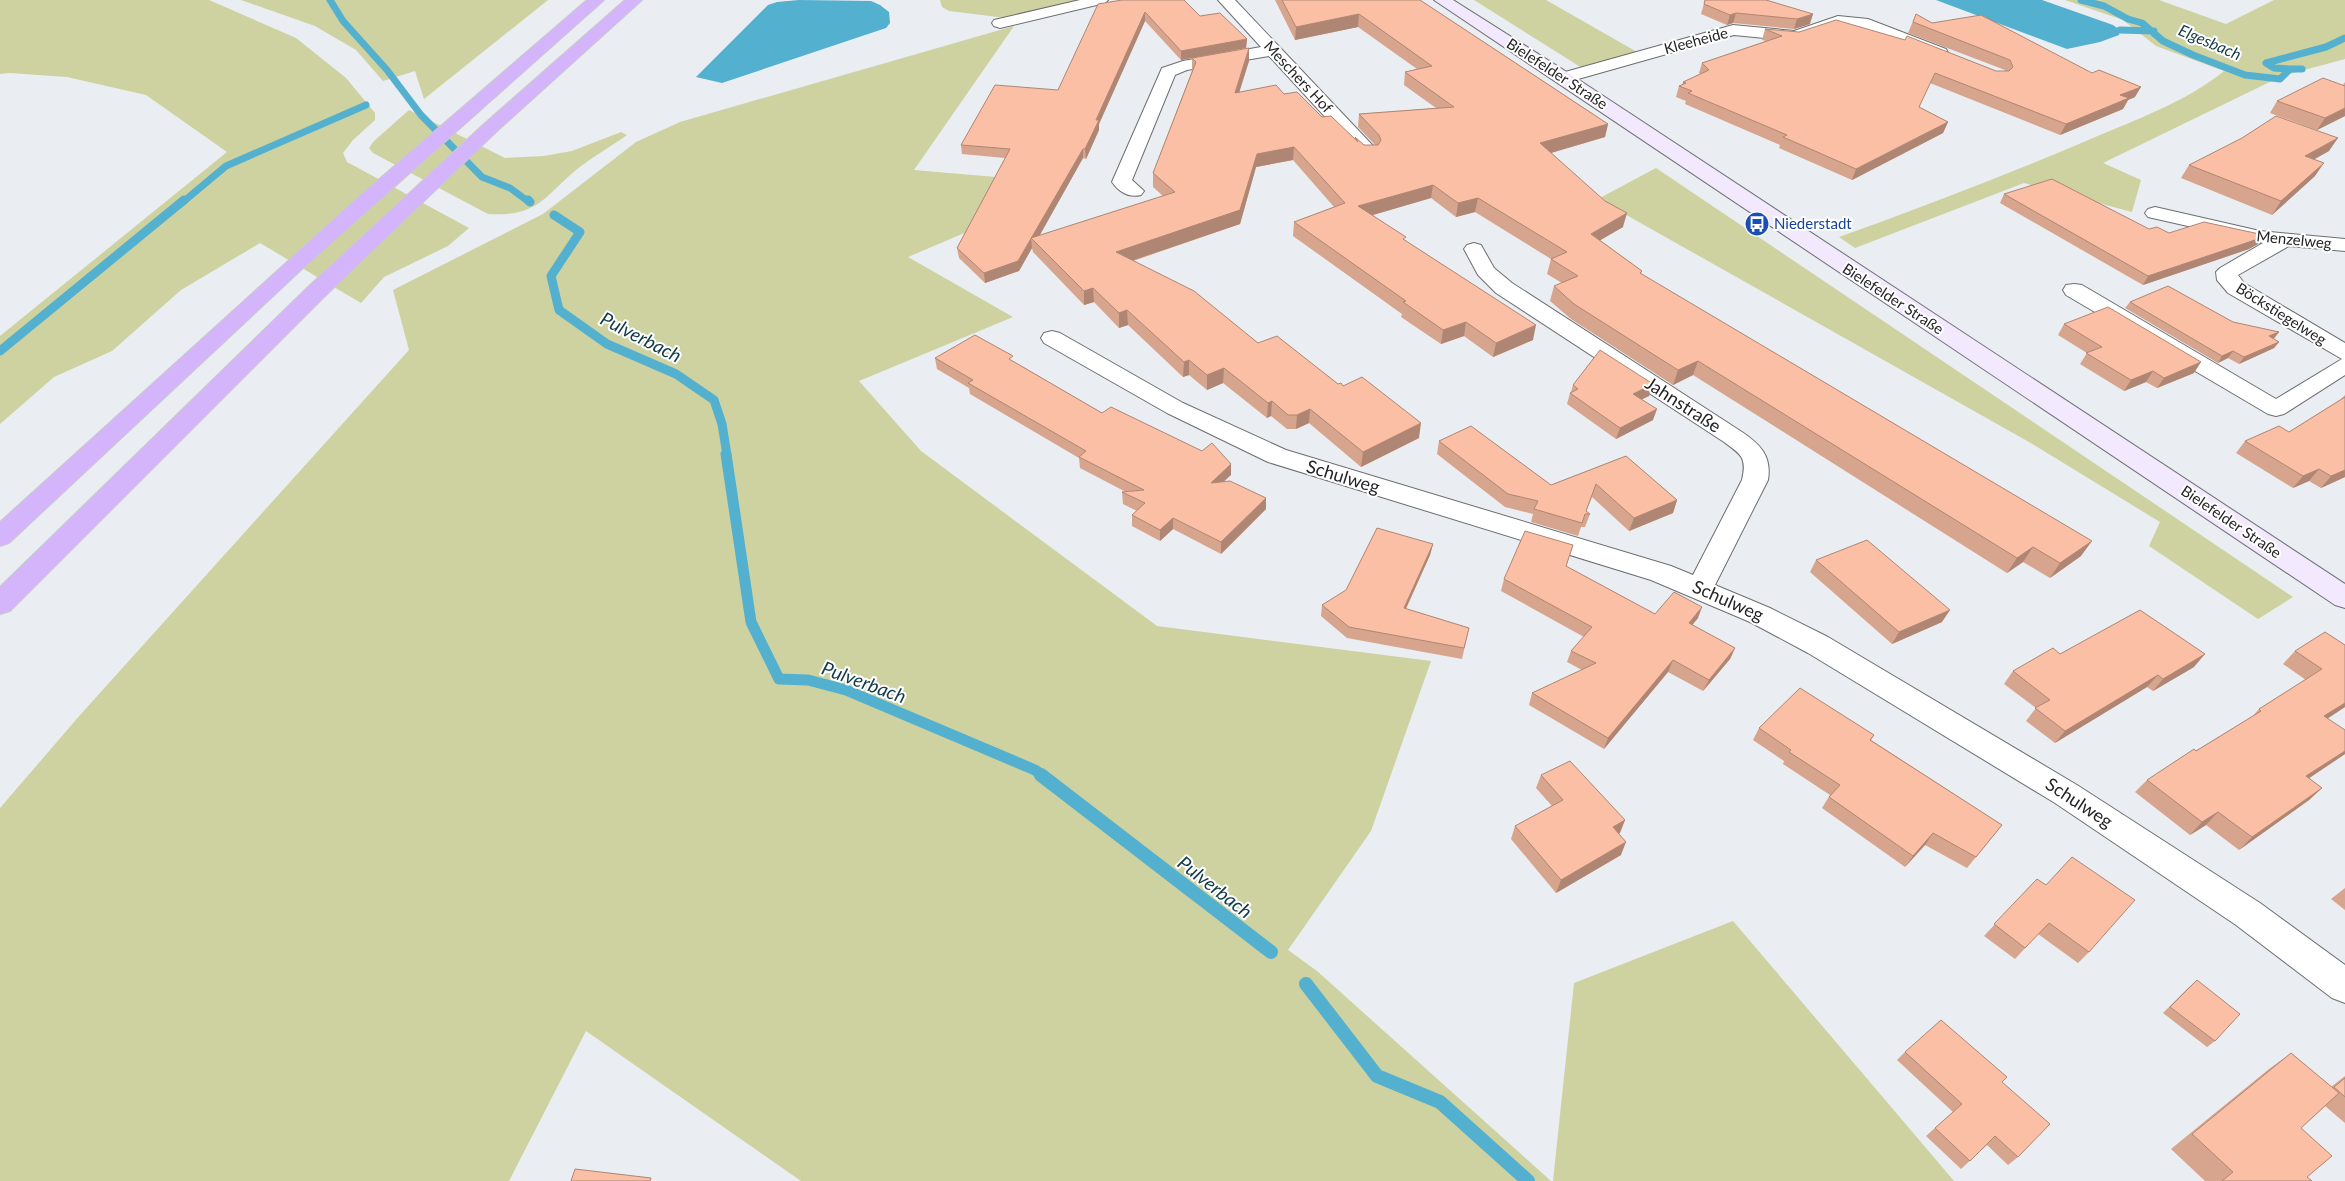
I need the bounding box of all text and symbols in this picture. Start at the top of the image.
water label: Elgesbach [2176,20,2244,63]
street label: Kleeheide [1662,23,1730,57]
street label: Bielefelder Straße [1504,34,1611,113]
street label: Meschers Hof [1261,36,1337,117]
bus stop icon: Niederstadt [1744,211,1770,237]
place label: Niederstadt [1774,214,1852,232]
street label: Menzelweg [2256,226,2333,252]
street label: Bielefelder Straße [1840,259,1947,338]
street label: Böckstiegelweg [2233,278,2330,348]
water label: Pulverbach [597,306,686,367]
street label: Jahnstraße [1642,372,1726,437]
street label: Schulweg [1304,454,1383,498]
street label: Bielefelder Straße [2178,481,2285,561]
street label: Schulweg [1689,575,1767,625]
water label: Pulverbach [819,656,909,707]
street label: Schulweg [2042,772,2117,832]
water label: Pulverbach [1174,850,1257,923]

